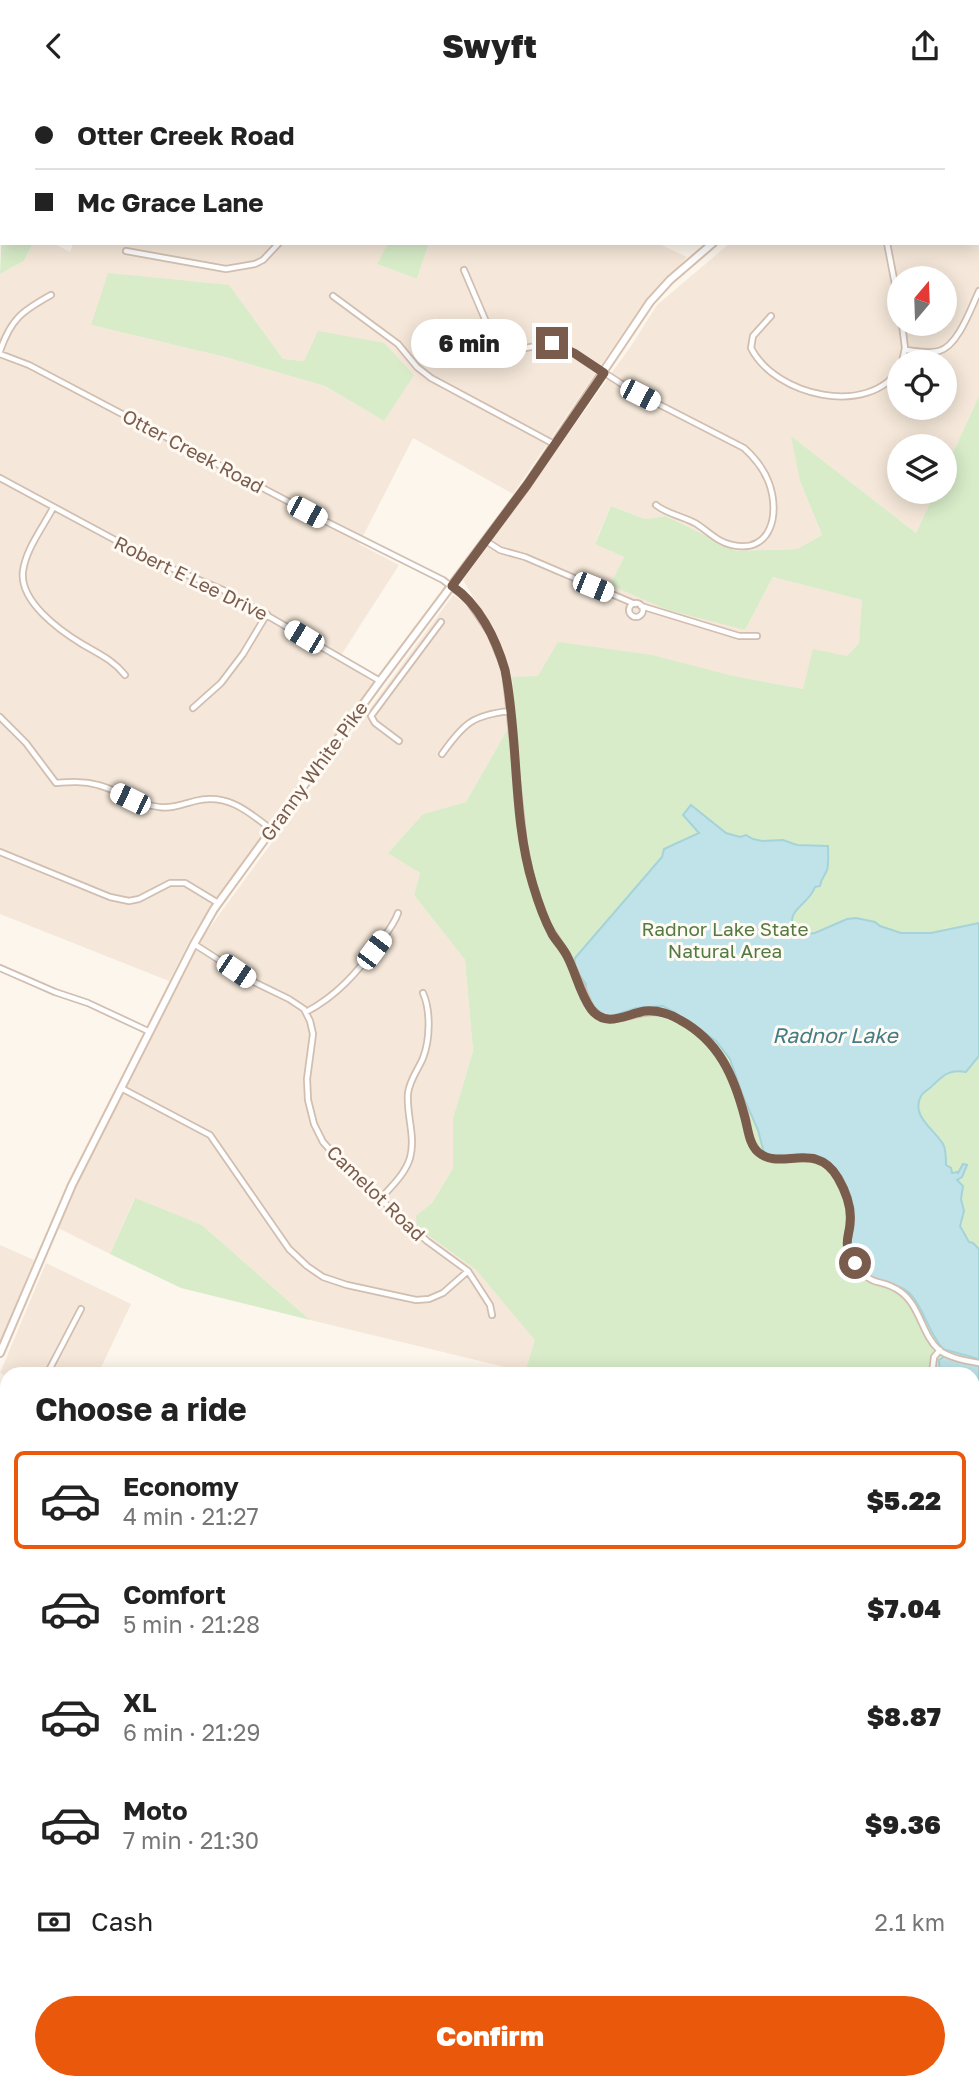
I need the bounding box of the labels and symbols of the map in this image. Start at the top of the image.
north arrow [887,266,957,336]
callout: 6 min [412,319,528,367]
route end [536,327,568,359]
car [617,376,664,414]
street label: Otter Creek Road [119,404,268,497]
car [284,493,331,531]
street label: Robert E Lee Drive [111,530,272,625]
car [570,569,617,605]
car [281,617,328,657]
street label: Granny White Pike [255,696,372,845]
car [107,780,154,818]
park label: Radnor Lake State Natural Area [642,917,808,962]
car [353,927,396,973]
car [213,951,260,991]
water label: Radnor Lake [772,1022,900,1048]
street label: Camelot Road [322,1140,430,1245]
route start [839,1247,871,1279]

